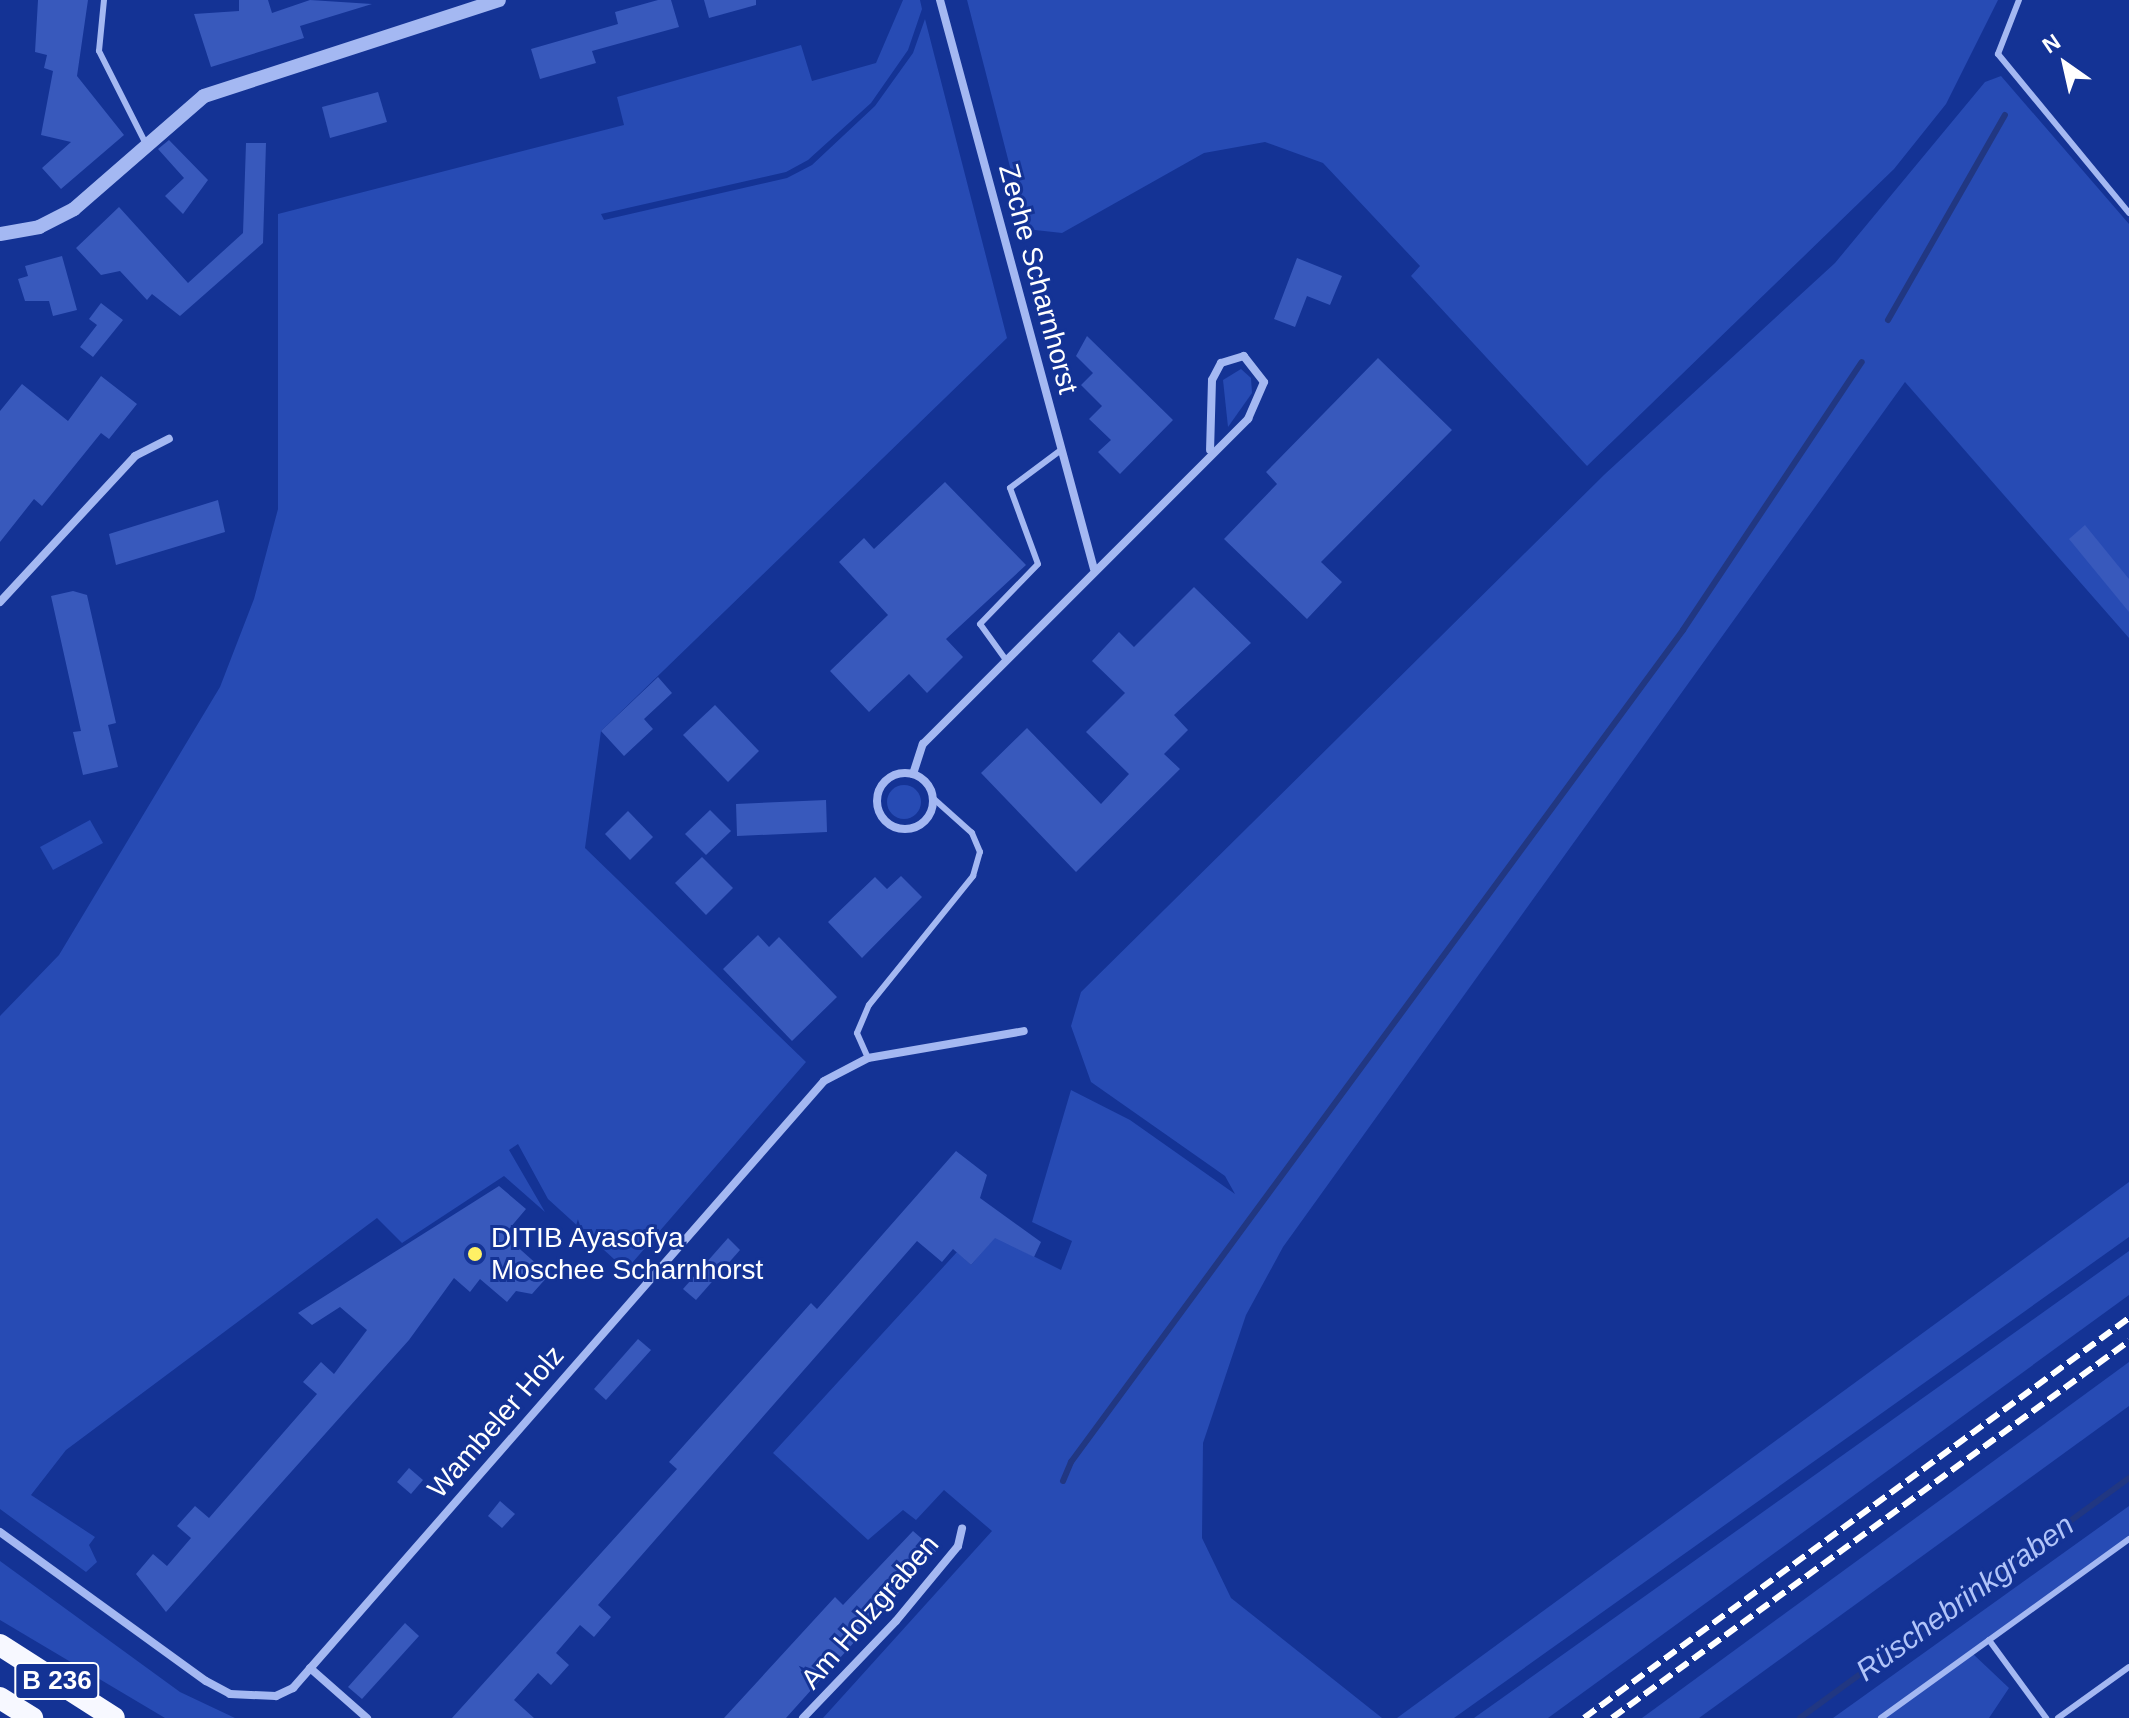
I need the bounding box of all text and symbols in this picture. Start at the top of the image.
north arrow [2025,24,2105,104]
text: N [2038,29,2065,58]
street label: Zeche Scharnhorst [991,160,1085,398]
place label: DITIB Ayasofya Moschee Scharnhorst [491,1221,763,1287]
marker: DITIB Ayasofya Moschee Scharnhorst [466,1245,484,1263]
street label: Wambeler Holz [421,1339,571,1505]
water label: Rüschebrinkgraben [1849,1507,2081,1689]
street label: Am Holzgraben [794,1528,946,1696]
road number: B 236 [13,1659,101,1703]

